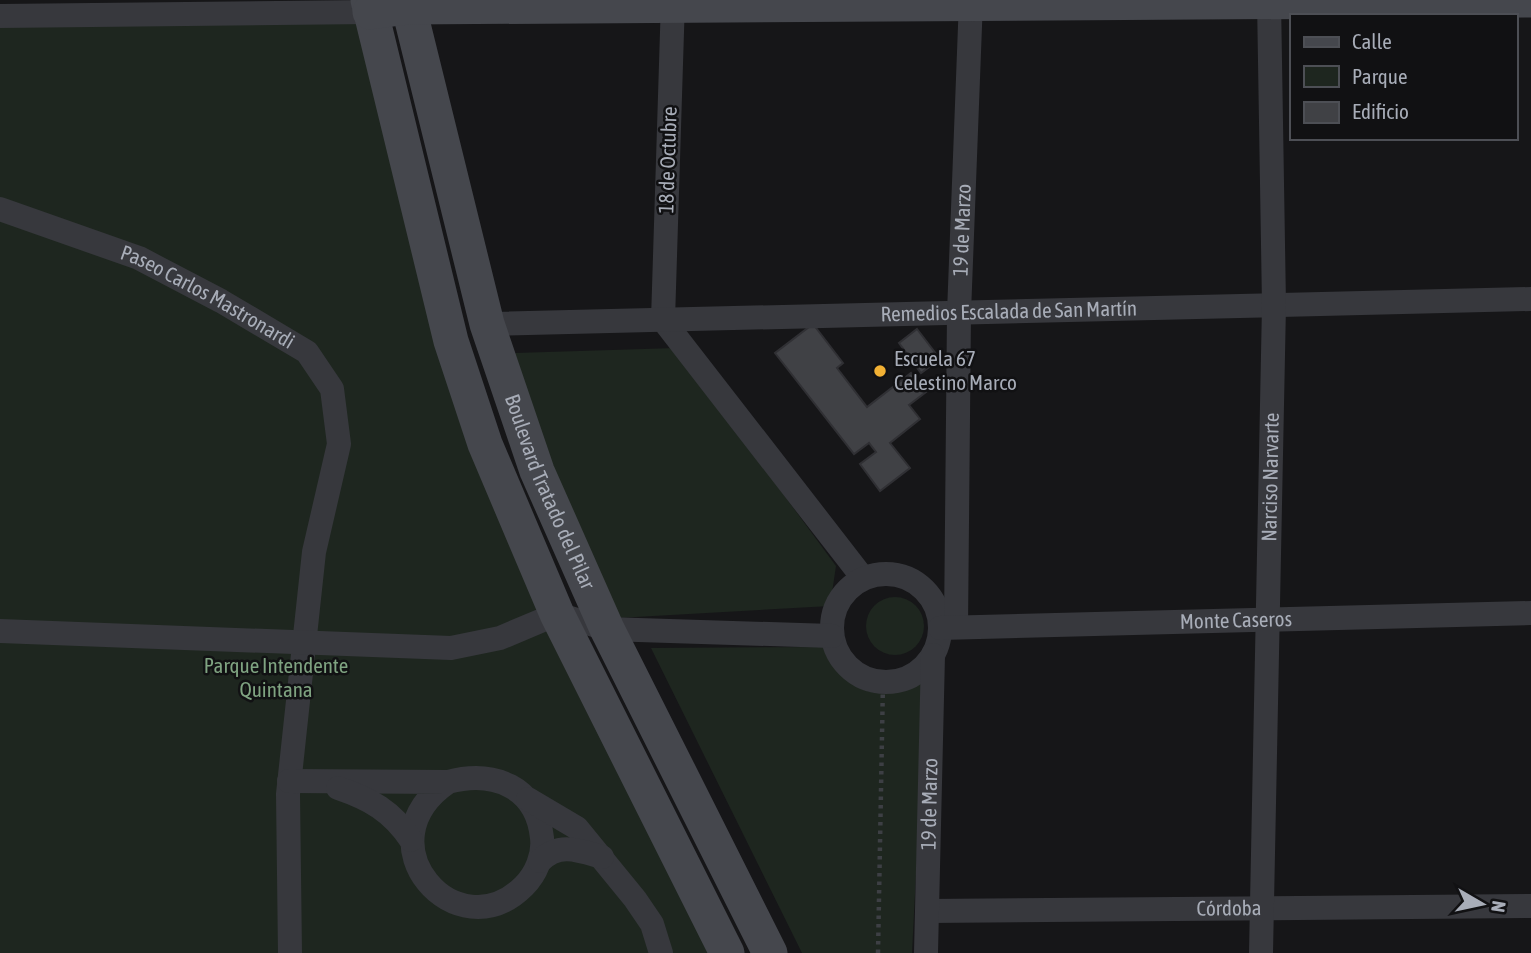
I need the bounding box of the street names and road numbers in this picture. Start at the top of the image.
street label: 18 de Octubre [653,106,681,214]
street label: 19 de Marzo [947,183,975,277]
street label: Paseo Carlos Mastronardi [118,240,299,353]
street label: Remedios Escalada de San Martín [880,295,1137,326]
street label: Boulevard Tratado del Pilar [501,391,601,593]
street label: Narciso Narvarte [1256,412,1283,542]
street label: Monte Caseros [1180,606,1292,633]
street label: 19 de Marzo [915,758,942,850]
street label: Córdoba [1196,895,1262,920]

